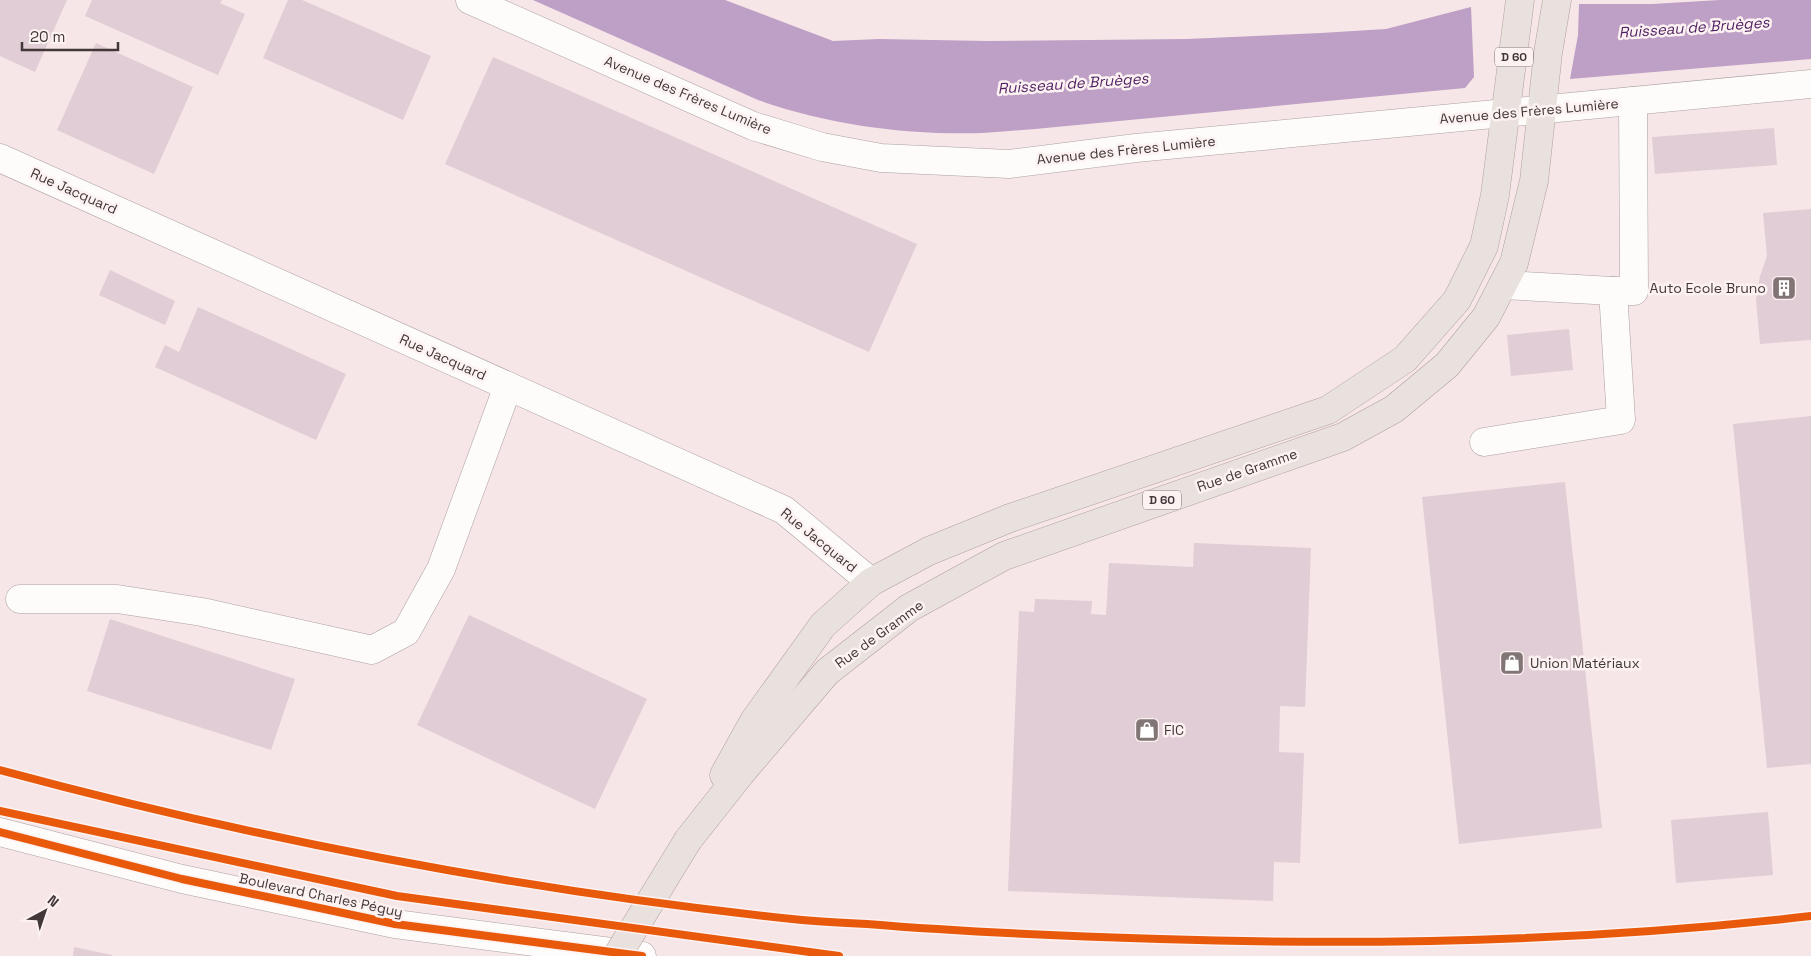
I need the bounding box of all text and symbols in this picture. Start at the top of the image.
water label: Ruisseau de Bruèges [1618,12,1771,42]
scale bar [22,20,119,52]
text: 20 m [30,27,65,46]
road number: D 60 [1495,48,1533,66]
street label: Avenue des Frères Lumière [602,52,774,138]
water label: Ruisseau de Bruèges [997,68,1150,98]
street label: Avenue des Frères Lumière [1439,94,1619,128]
street label: Avenue des Frères Lumière [1036,132,1216,168]
street label: Rue Jacquard [28,164,120,218]
building icon: Auto Ecole Bruno [1771,275,1797,301]
place label: Auto Ecole Bruno [1650,279,1766,297]
street label: Rue Jacquard [397,330,489,384]
street label: Rue de Gramme [1194,444,1300,496]
road number: D 60 [1143,490,1181,510]
street label: Rue Jacquard [777,504,861,576]
street label: Rue de Gramme [831,596,927,672]
shop icon: Union Matériaux [1499,650,1525,676]
place label: Union Matériaux [1530,654,1640,672]
shop icon: FIC [1134,717,1160,743]
place label: FIC [1164,721,1184,739]
street label: Boulevard Charles Péguy [237,869,405,921]
north arrow [20,886,70,936]
text: N [44,891,63,911]

